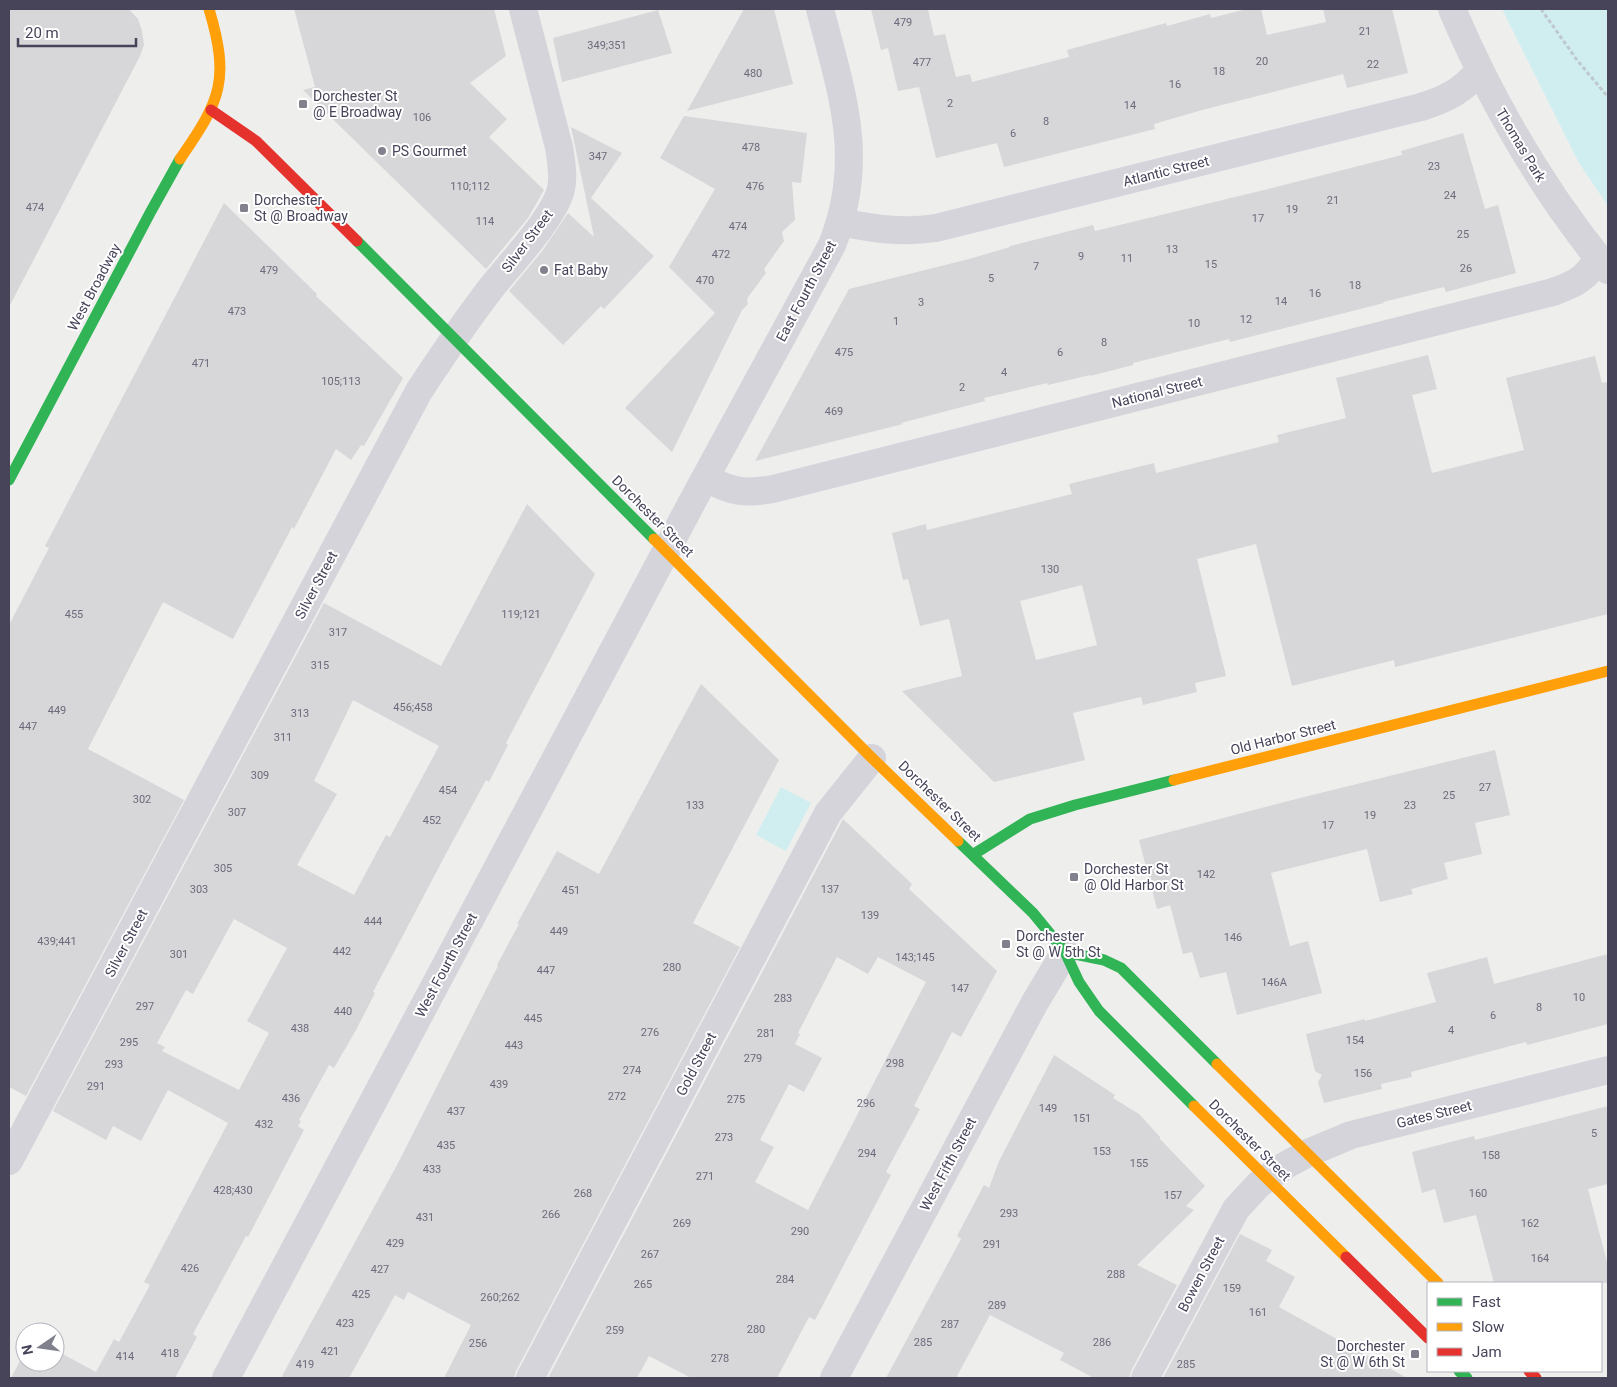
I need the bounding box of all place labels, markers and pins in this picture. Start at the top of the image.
place label: Dorchester St @ E Broadway [313,88,402,120]
marker: Dorchester St @ E Broadway [297,98,309,110]
place label: PS Gourmet [392,143,467,159]
marker: PS Gourmet [376,145,388,157]
place label: Dorchester St @ Broadway [254,192,348,224]
marker: Dorchester St @ Broadway [238,202,250,214]
place label: Fat Baby [554,262,608,278]
marker: Fat Baby [538,264,550,276]
place label: Dorchester St @ Old Harbor St [1084,861,1184,893]
marker: Dorchester St @ Old Harbor St [1068,871,1080,883]
place label: Dorchester St @ W 5th St [1016,928,1101,960]
marker: Dorchester St @ W 5th St [1000,938,1012,950]
place label: Dorchester St @ W 6th St [1320,1338,1405,1370]
marker: Dorchester St @ W 6th St [1409,1348,1421,1360]

